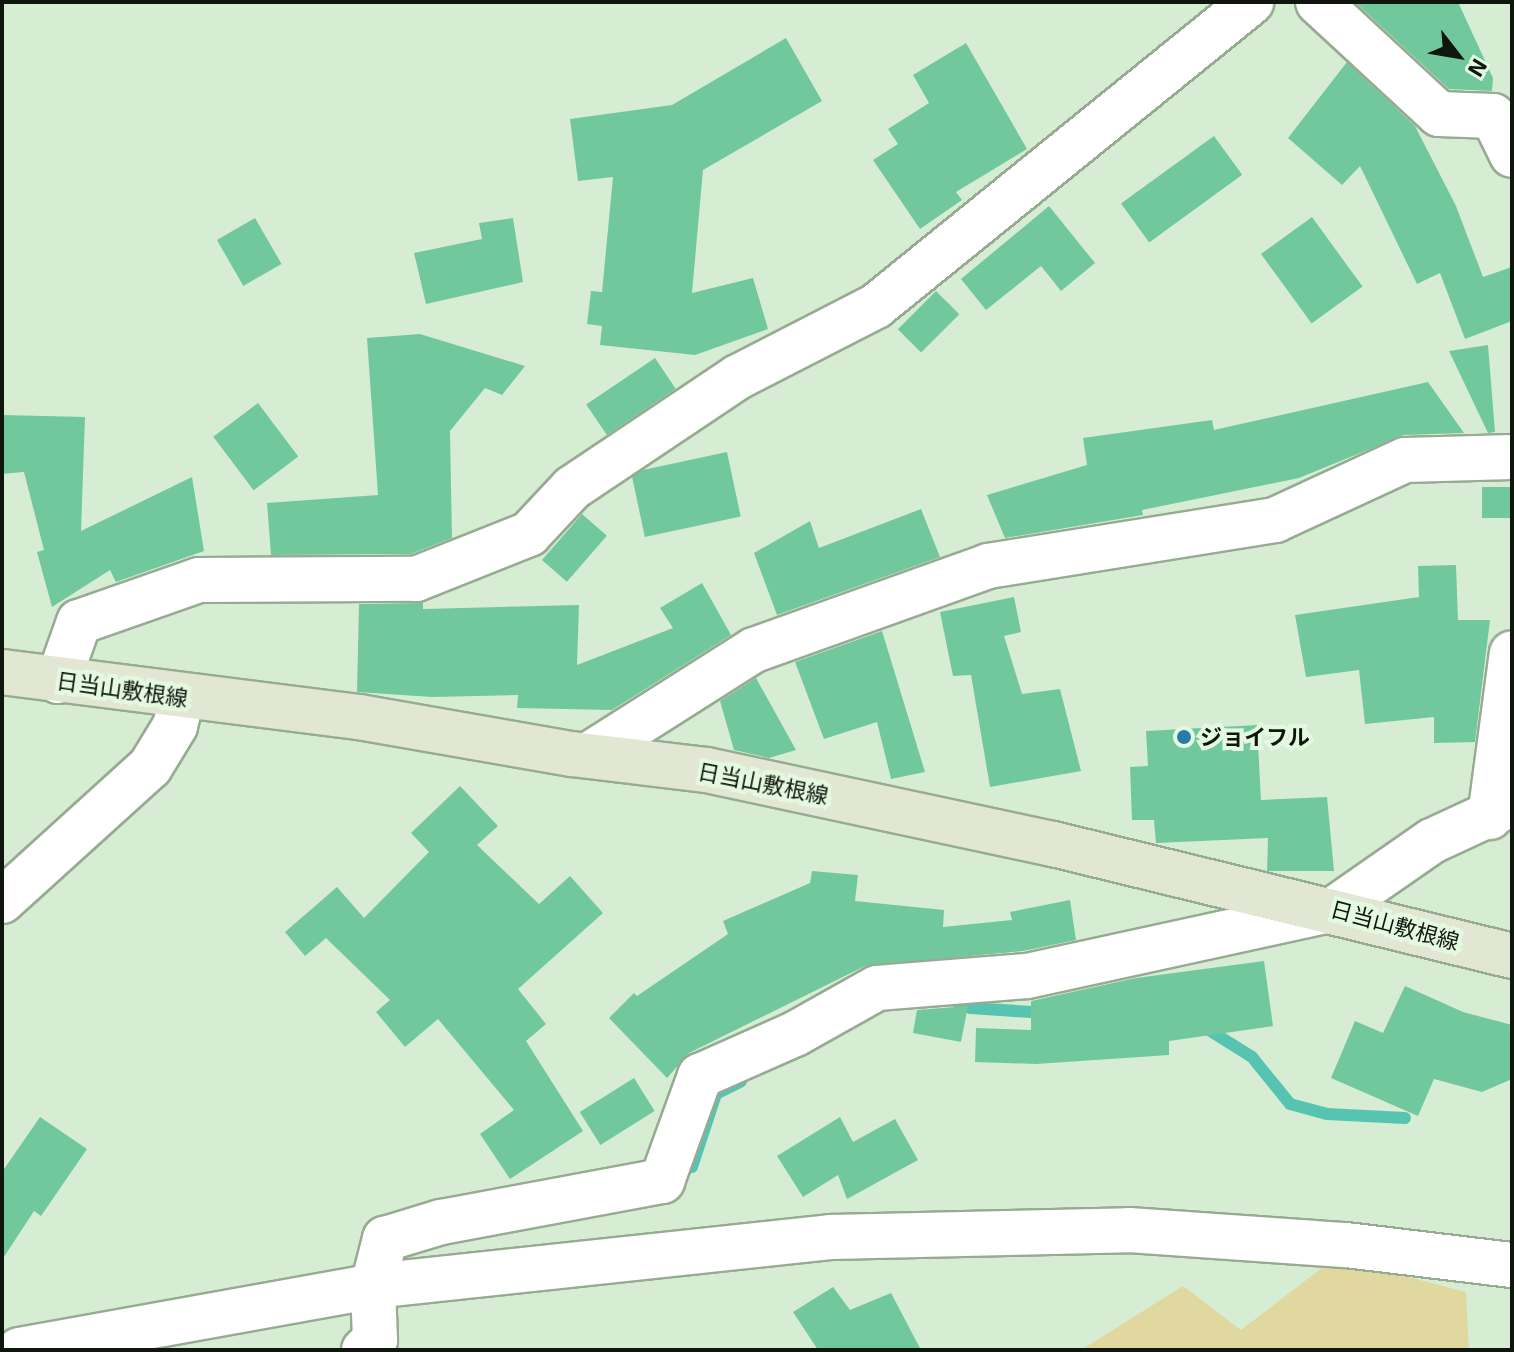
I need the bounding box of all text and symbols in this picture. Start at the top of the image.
north arrow [1418,16,1498,96]
text: N [1463,55,1494,82]
street label: 日当山敷根線 [55,667,189,711]
place label: ジョイフル [1200,724,1310,750]
marker: ジョイフル [1175,728,1193,746]
street label: 日当山敷根線 [696,757,830,809]
street label: 日当山敷根線 [1328,895,1462,955]

